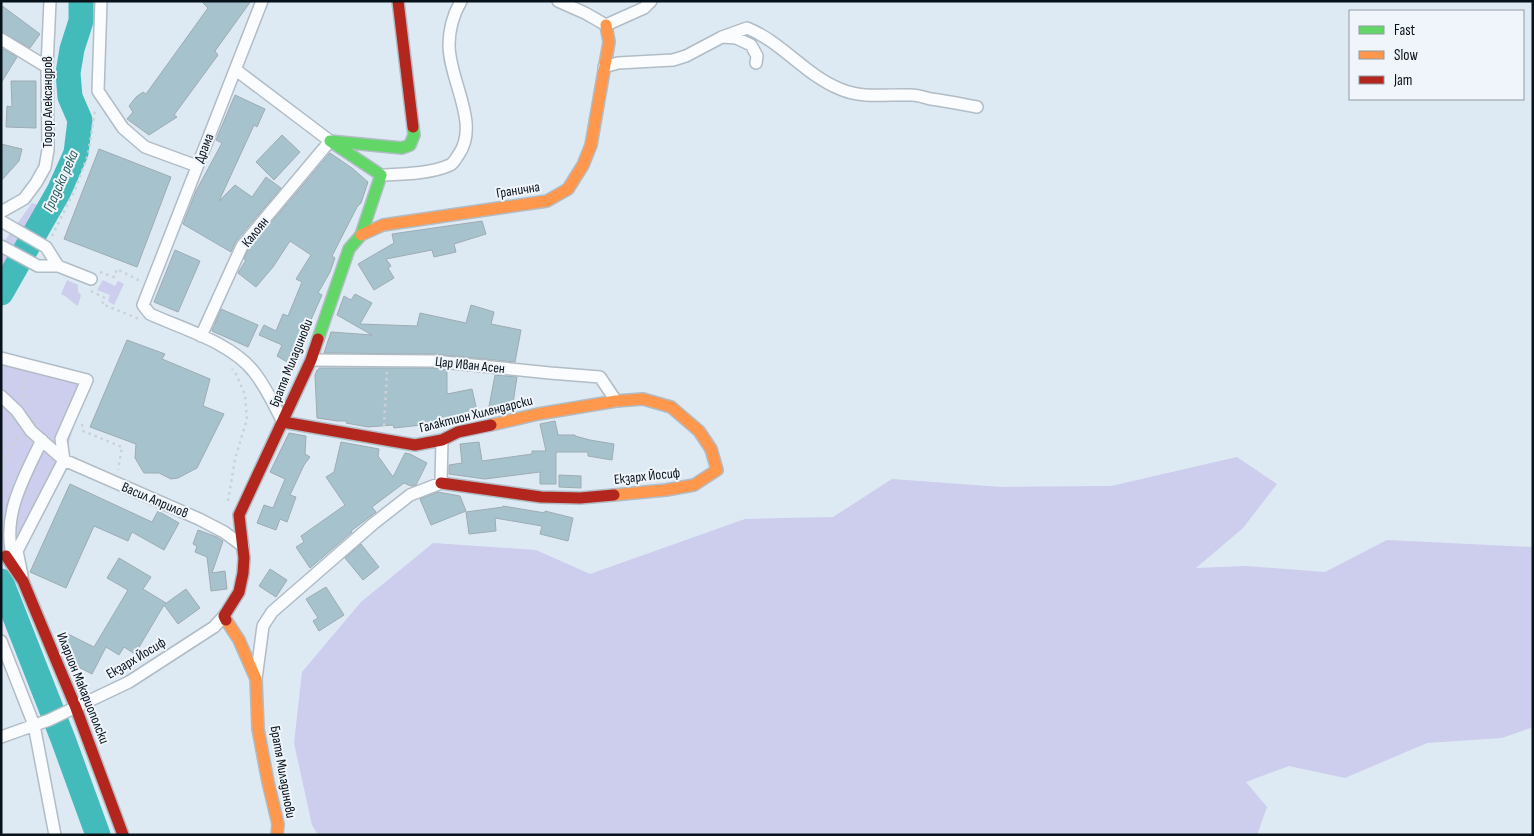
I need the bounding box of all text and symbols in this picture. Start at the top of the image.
legend [1349,10,1524,100]
text: Fast [1394,21,1416,40]
text: Slow [1394,46,1418,65]
street label: Тодор Александров [39,56,56,148]
text: Jam [1393,71,1412,90]
street label: Драма [190,131,218,165]
water label: Градска река [39,147,83,215]
street label: Гранична [495,178,541,202]
street label: Калоян [238,213,272,250]
street label: Братя Миладинови [266,316,316,410]
street label: Цар Иван Асен [434,353,506,377]
street label: Галактион Хилендарски [418,392,534,436]
street label: Екзарх Йосиф [613,464,681,488]
street label: Васил Априлов [119,478,191,522]
street label: Иларион Макариополски [53,630,113,746]
street label: Екзарх Йосиф [103,634,169,682]
street label: Братя Миладинови [266,724,300,820]

